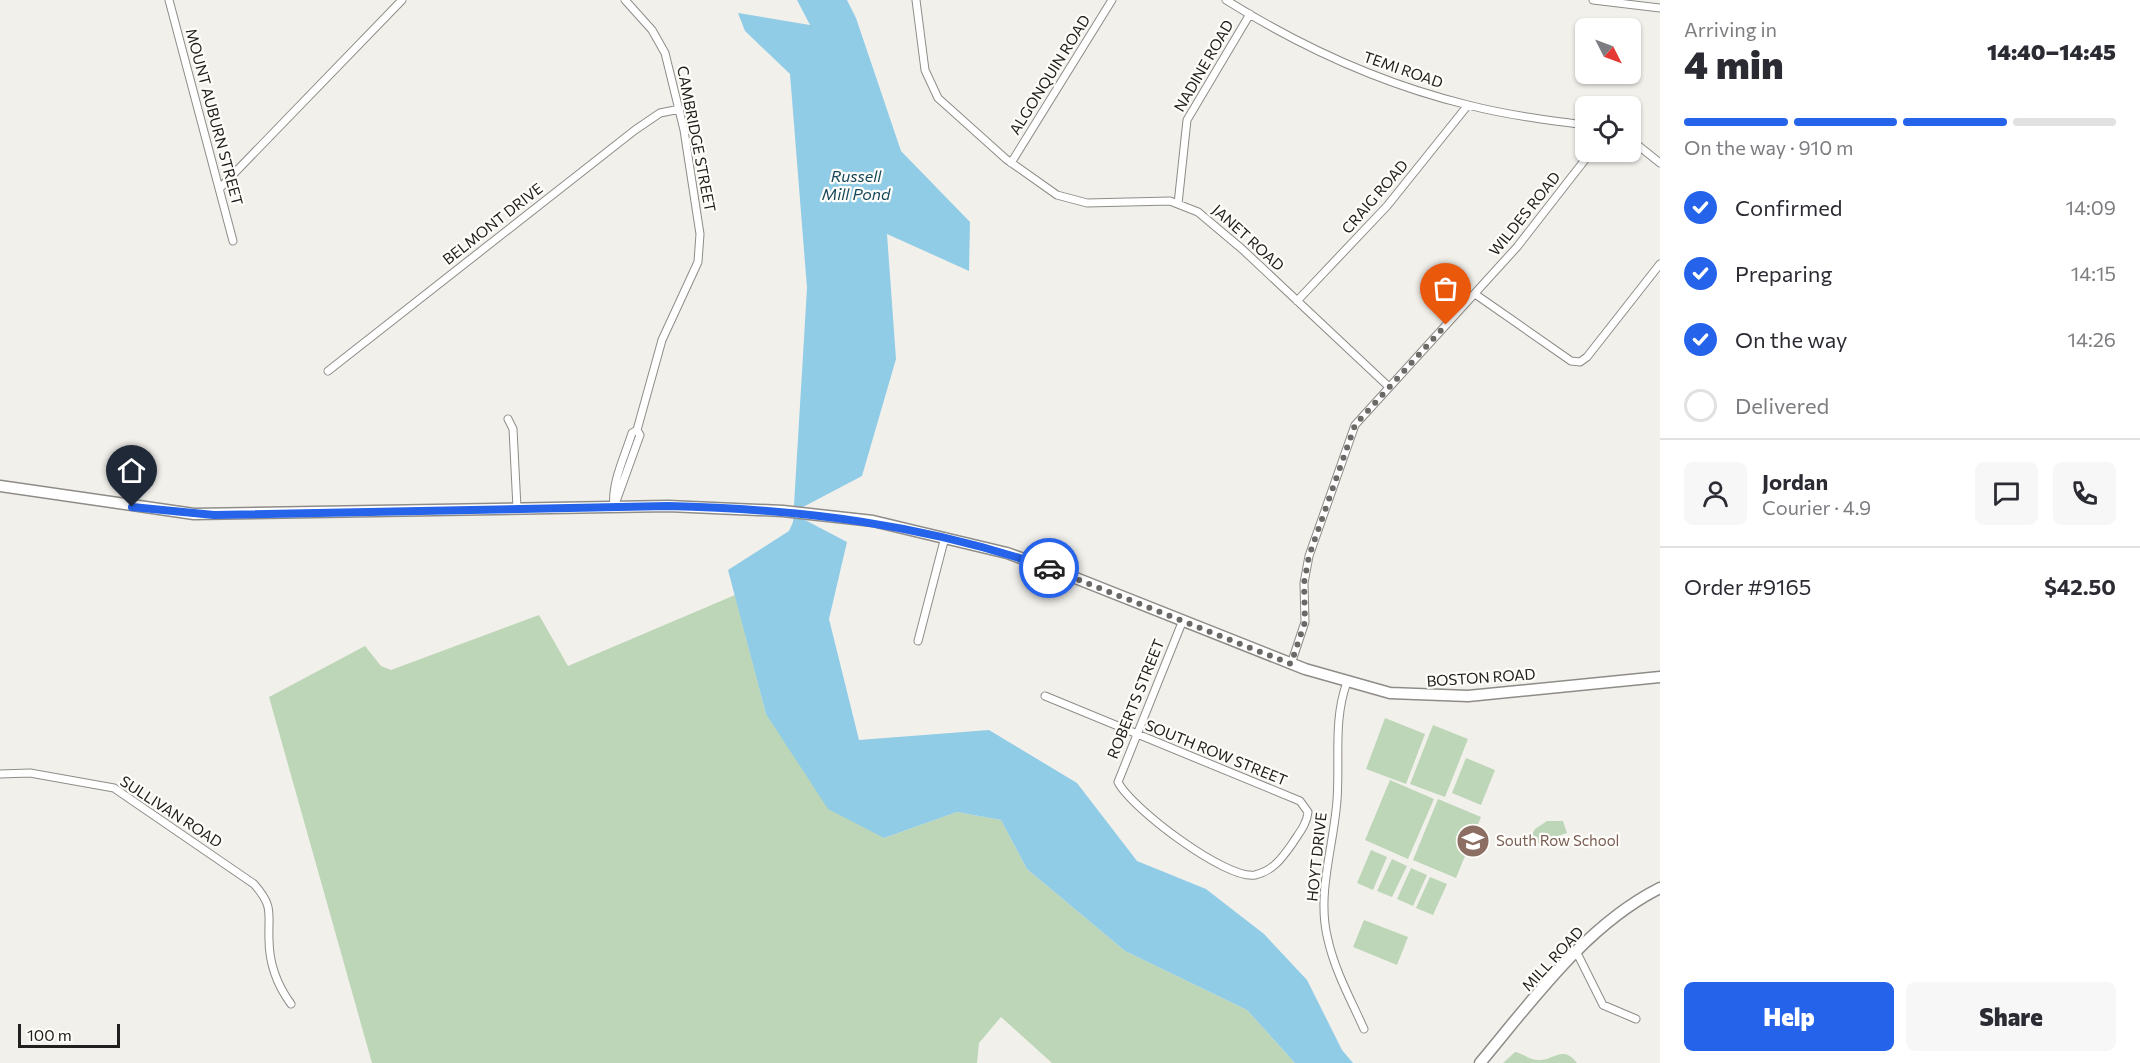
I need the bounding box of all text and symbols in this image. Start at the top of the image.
street label: ALGONQUIN ROAD [1005,11,1093,138]
street label: NADINE ROAD [1170,16,1237,115]
text: Arriving in [1684,17,1777,41]
north arrow [1575,18,1641,84]
map controls [1575,18,1641,162]
street label: MOUNT AUBURN STREET [183,26,247,208]
text: 14:40–14:45 [1987,38,2116,65]
text: 4 min [1684,39,1784,87]
street label: TEMI ROAD [1361,47,1445,91]
street label: CAMBRIDGE STREET [674,64,720,214]
button: locate [1575,96,1641,162]
text: On the way · 910 m [1684,135,1853,159]
street label: CRAIG ROAD [1337,156,1411,237]
water label: Russell Mill Pond [822,166,891,203]
street label: WILDES ROAD [1485,168,1564,259]
street label: BELMONT DRIVE [439,179,546,268]
icon: check [1684,191,1717,224]
text: Confirmed [1735,194,1842,221]
text: 14:09 [2066,195,2116,219]
street label: JANET ROAD [1209,200,1288,274]
icon: check [1684,257,1717,290]
text: Preparing [1735,260,1832,287]
text: 14:15 [2071,261,2116,285]
pin [1420,263,1471,325]
icon: bag [1429,272,1462,305]
icon: check [1684,323,1717,356]
text: On the way [1735,326,1847,353]
text: 14:26 [2068,327,2116,351]
text: Delivered [1735,392,1829,419]
pin [106,445,157,507]
icon: home [115,454,148,487]
button: person [1684,462,1747,525]
button: chat [1975,462,2038,525]
button: phone [2053,462,2116,525]
text: Jordan [1762,468,1828,495]
text: Courier · 4.9 [1762,495,1871,519]
courier [1019,538,1079,598]
icon: car [1033,552,1066,585]
text: Order #9165 [1684,573,1811,600]
text: $42.50 [2044,573,2116,600]
street label: ROBERTS STREET [1103,636,1167,761]
street label: BOSTON ROAD [1426,664,1536,690]
street label: SOUTH ROW STREET [1143,715,1290,789]
street label: SULLIVAN ROAD [117,772,226,851]
street label: HOYT DRIVE [1302,811,1330,902]
school or university icon: South Row School [1455,823,1491,859]
place label: South Row School [1496,831,1619,849]
street label: MILL ROAD [1518,922,1587,994]
button: Help [1684,982,1894,1051]
button: Share [1906,982,2116,1051]
scale bar [18,1021,120,1048]
text: 100 m [27,1025,72,1044]

